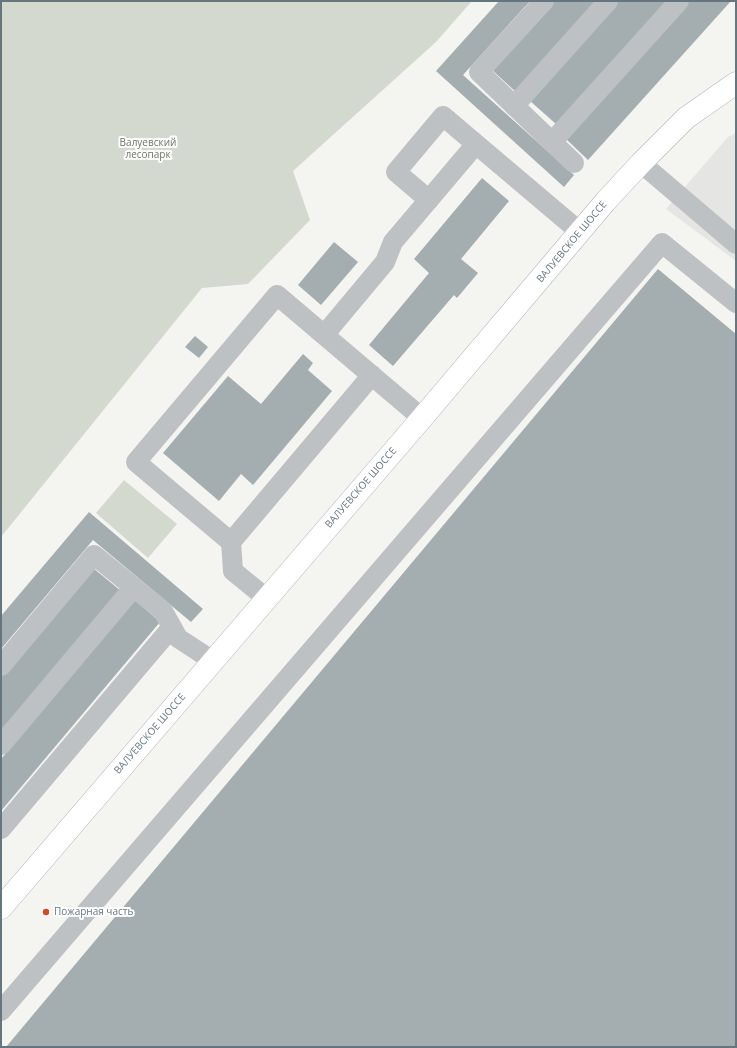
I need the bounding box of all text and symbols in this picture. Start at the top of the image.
park label: Валуевский лесопарк [120,137,176,160]
street label: ВАЛУЕВСКОЕ ШОССЕ [534,199,610,285]
street label: ВАЛУЕВСКОЕ ШОССЕ [323,445,399,531]
street label: ВАЛУЕВСКОЕ ШОССЕ [112,691,188,777]
place label: Пожарная часть [54,906,133,918]
marker: Пожарная часть [41,907,51,917]

